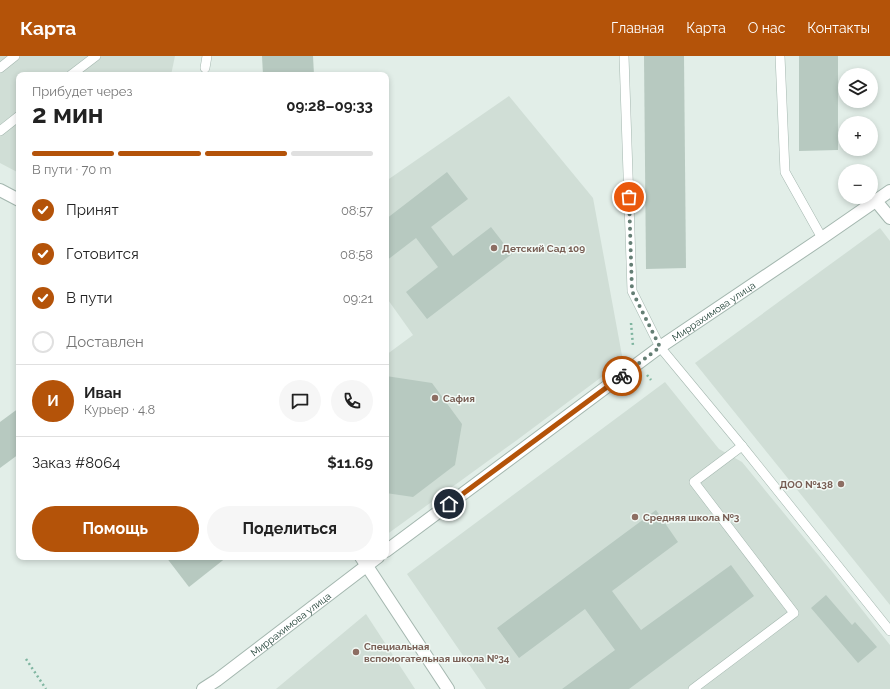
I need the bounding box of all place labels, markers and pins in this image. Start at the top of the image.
pin [612,180,646,214]
marker: Детский Сад 109 [489,243,499,253]
place label: Детский Сад 109 [502,243,585,254]
marker: Сафия [430,393,440,403]
place label: Сафия [443,393,475,404]
place label: ДОО №138 [779,479,833,490]
marker: ДОО №138 [836,479,846,489]
pin [432,487,466,521]
marker: Средняя школа №3 [630,512,640,522]
place label: Средняя школа №3 [643,512,740,523]
place label: Специальная вспомогательная школа №34 [364,641,510,664]
marker: Специальная вспомогательная школа №34 [351,647,361,657]

